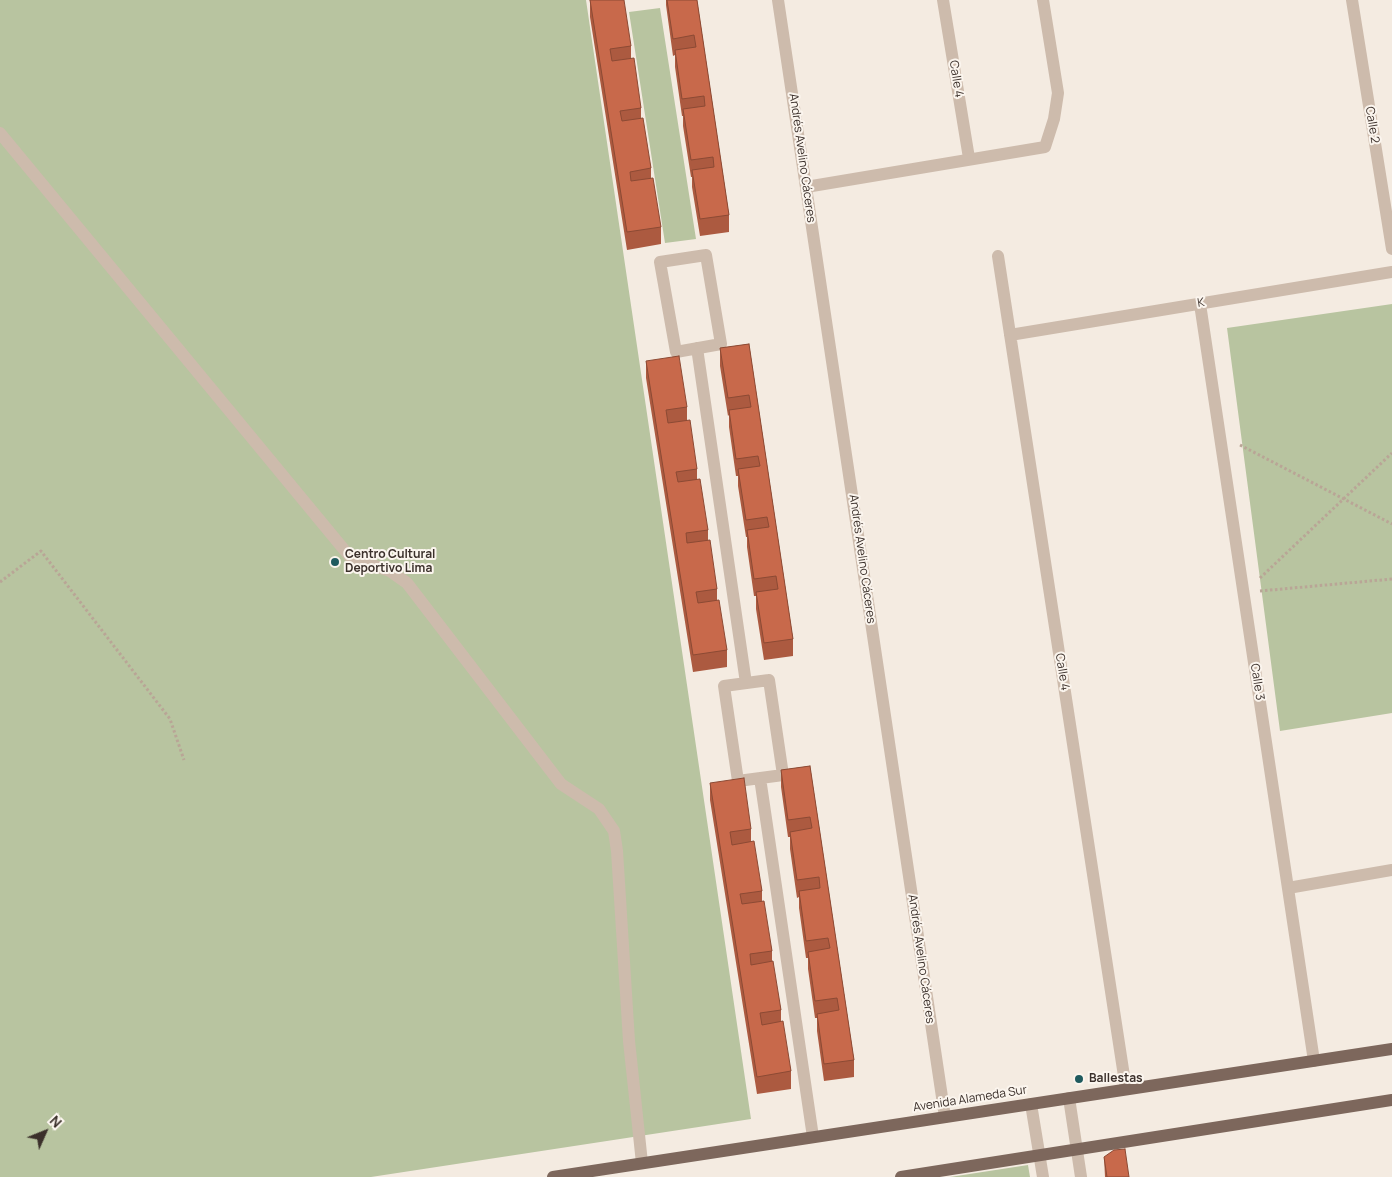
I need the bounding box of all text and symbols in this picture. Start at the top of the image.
street label: Calle 4 [946,59,966,99]
street label: Andrés Avelino Cáceres [786,92,818,224]
street label: Calle 2 [1362,106,1382,144]
street label: K [1196,295,1206,311]
street label: Andrés Avelino Cáceres [846,493,878,625]
place label: Centro Cultural Deportivo Lima [345,548,435,576]
marker: Centro Cultural Deportivo Lima [329,556,341,568]
street label: Calle 4 [1052,652,1072,692]
street label: Calle 3 [1247,663,1267,701]
street label: Andrés Avelino Cáceres [905,893,937,1025]
place label: Ballestas [1089,1072,1143,1086]
marker: Ballestas [1073,1073,1085,1085]
street label: Avenida Alameda Sur [912,1083,1028,1115]
north arrow [20,1107,70,1157]
text: N [46,1111,66,1131]

